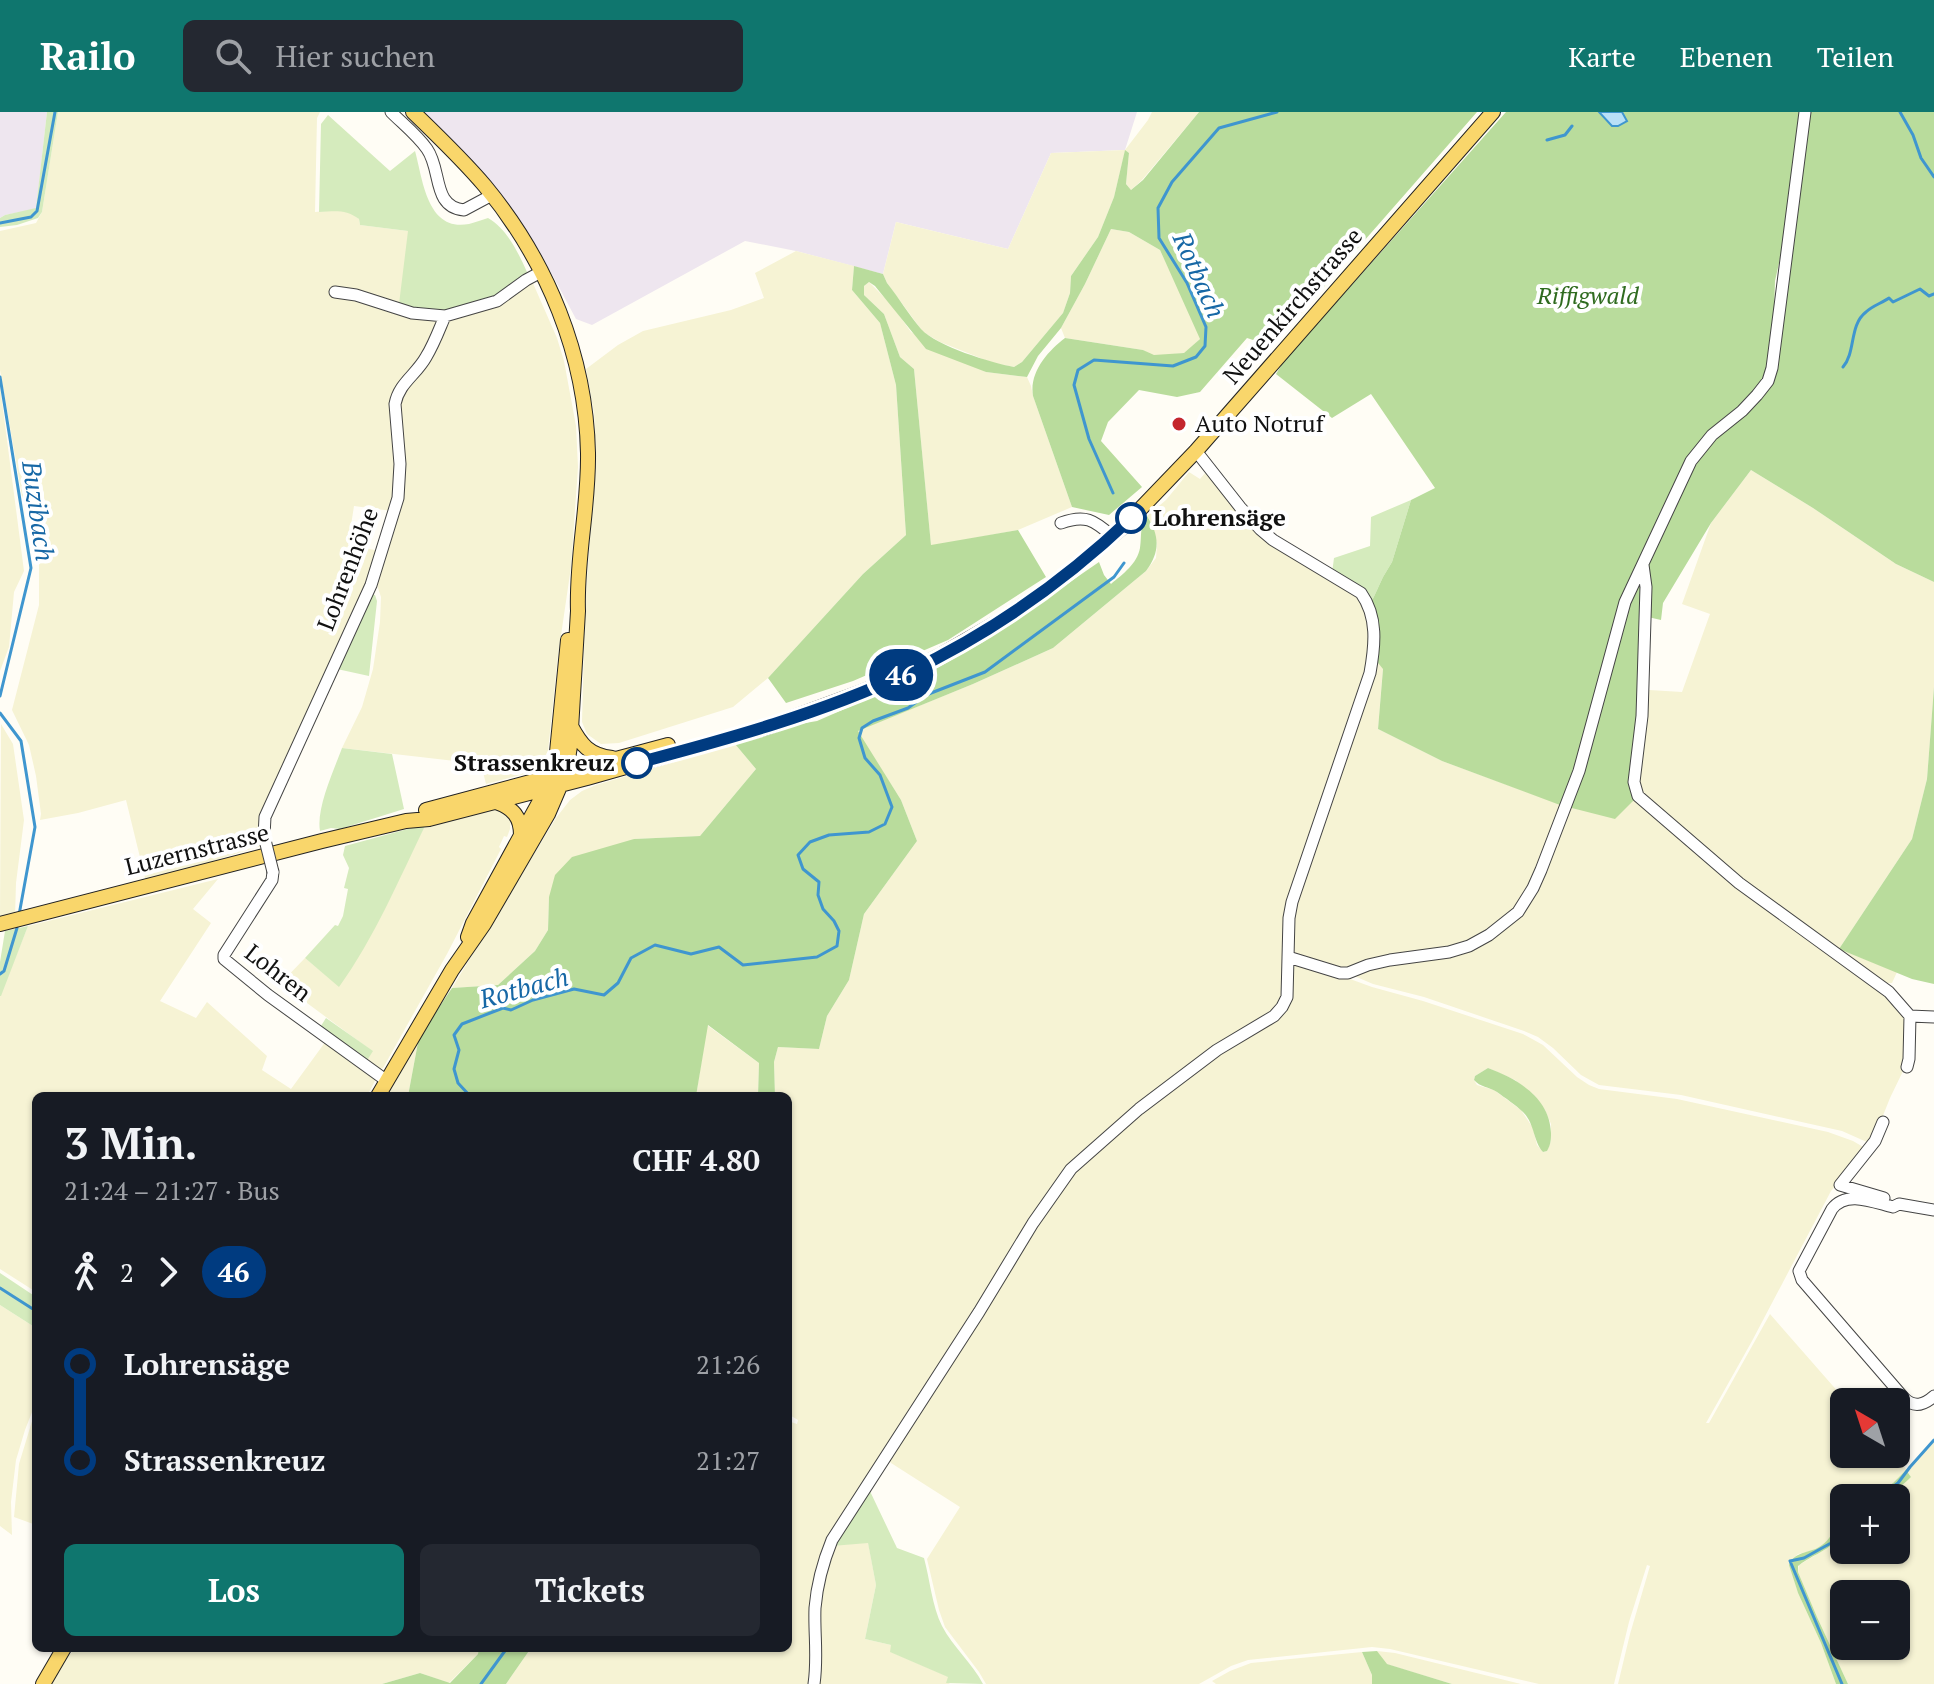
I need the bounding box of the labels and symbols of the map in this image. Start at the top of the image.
street label: Neuenkirchstrasse [1215,220,1369,390]
water label: Rotbach [1166,225,1234,323]
park label: Riffigwald [1536,279,1640,311]
place label: Auto Notruf [1195,407,1326,439]
marker: Auto Notruf [1170,415,1188,433]
water label: Buzibach [15,457,63,563]
place label: Lohrensäge [1153,501,1286,533]
street label: Lohrenhöhe [309,502,385,635]
marker: Lohrensäge [1116,503,1146,533]
line badge: 46 [865,649,937,701]
place label: Strassenkreuz [454,746,615,778]
marker: Strassenkreuz [622,748,652,778]
street label: Luzernstrasse [121,816,272,882]
street label: Lohren [239,936,318,1008]
water label: Rotbach [475,959,572,1015]
north arrow [1830,1388,1910,1468]

